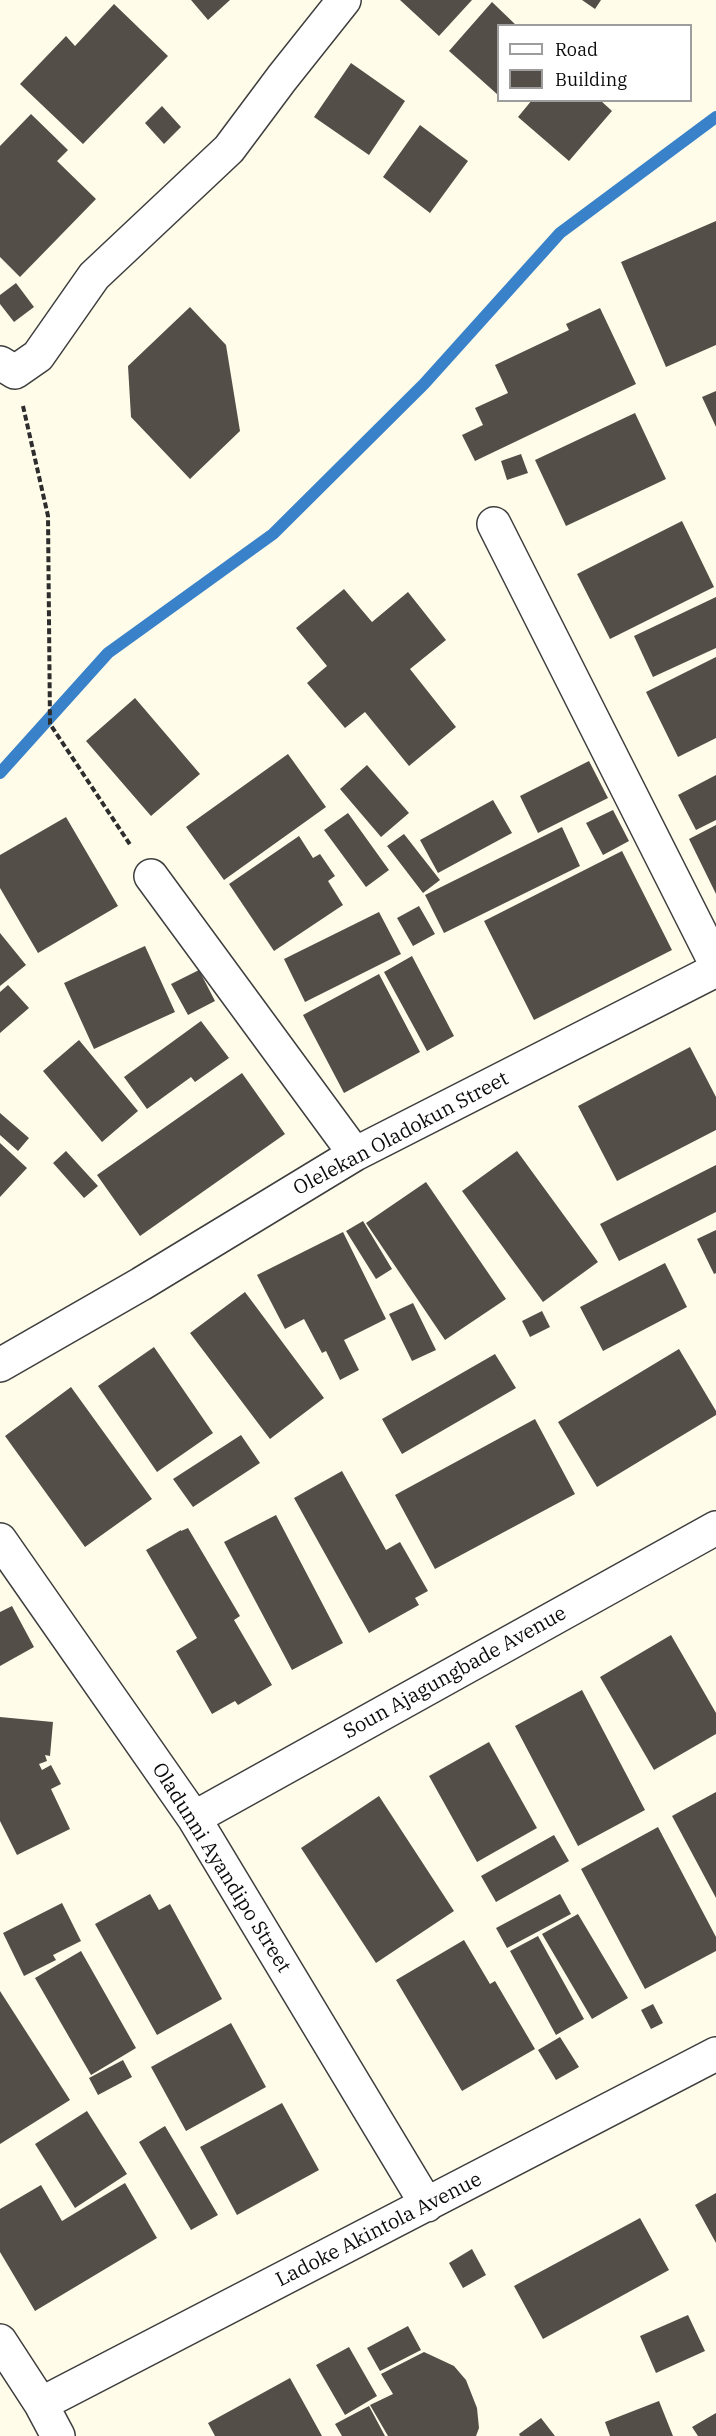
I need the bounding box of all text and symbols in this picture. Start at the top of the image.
legend [497,24,692,102]
text: Road [555,38,598,61]
text: Building [555,68,627,91]
street label: Olelekan Oladokun Street [289,1067,513,1201]
street label: Soun Ajagungbade Avenue [339,1602,571,1744]
street label: Oladunni Ayandipo Street [146,1759,296,1977]
street label: Ladoke Akintola Avenue [272,2168,486,2292]

